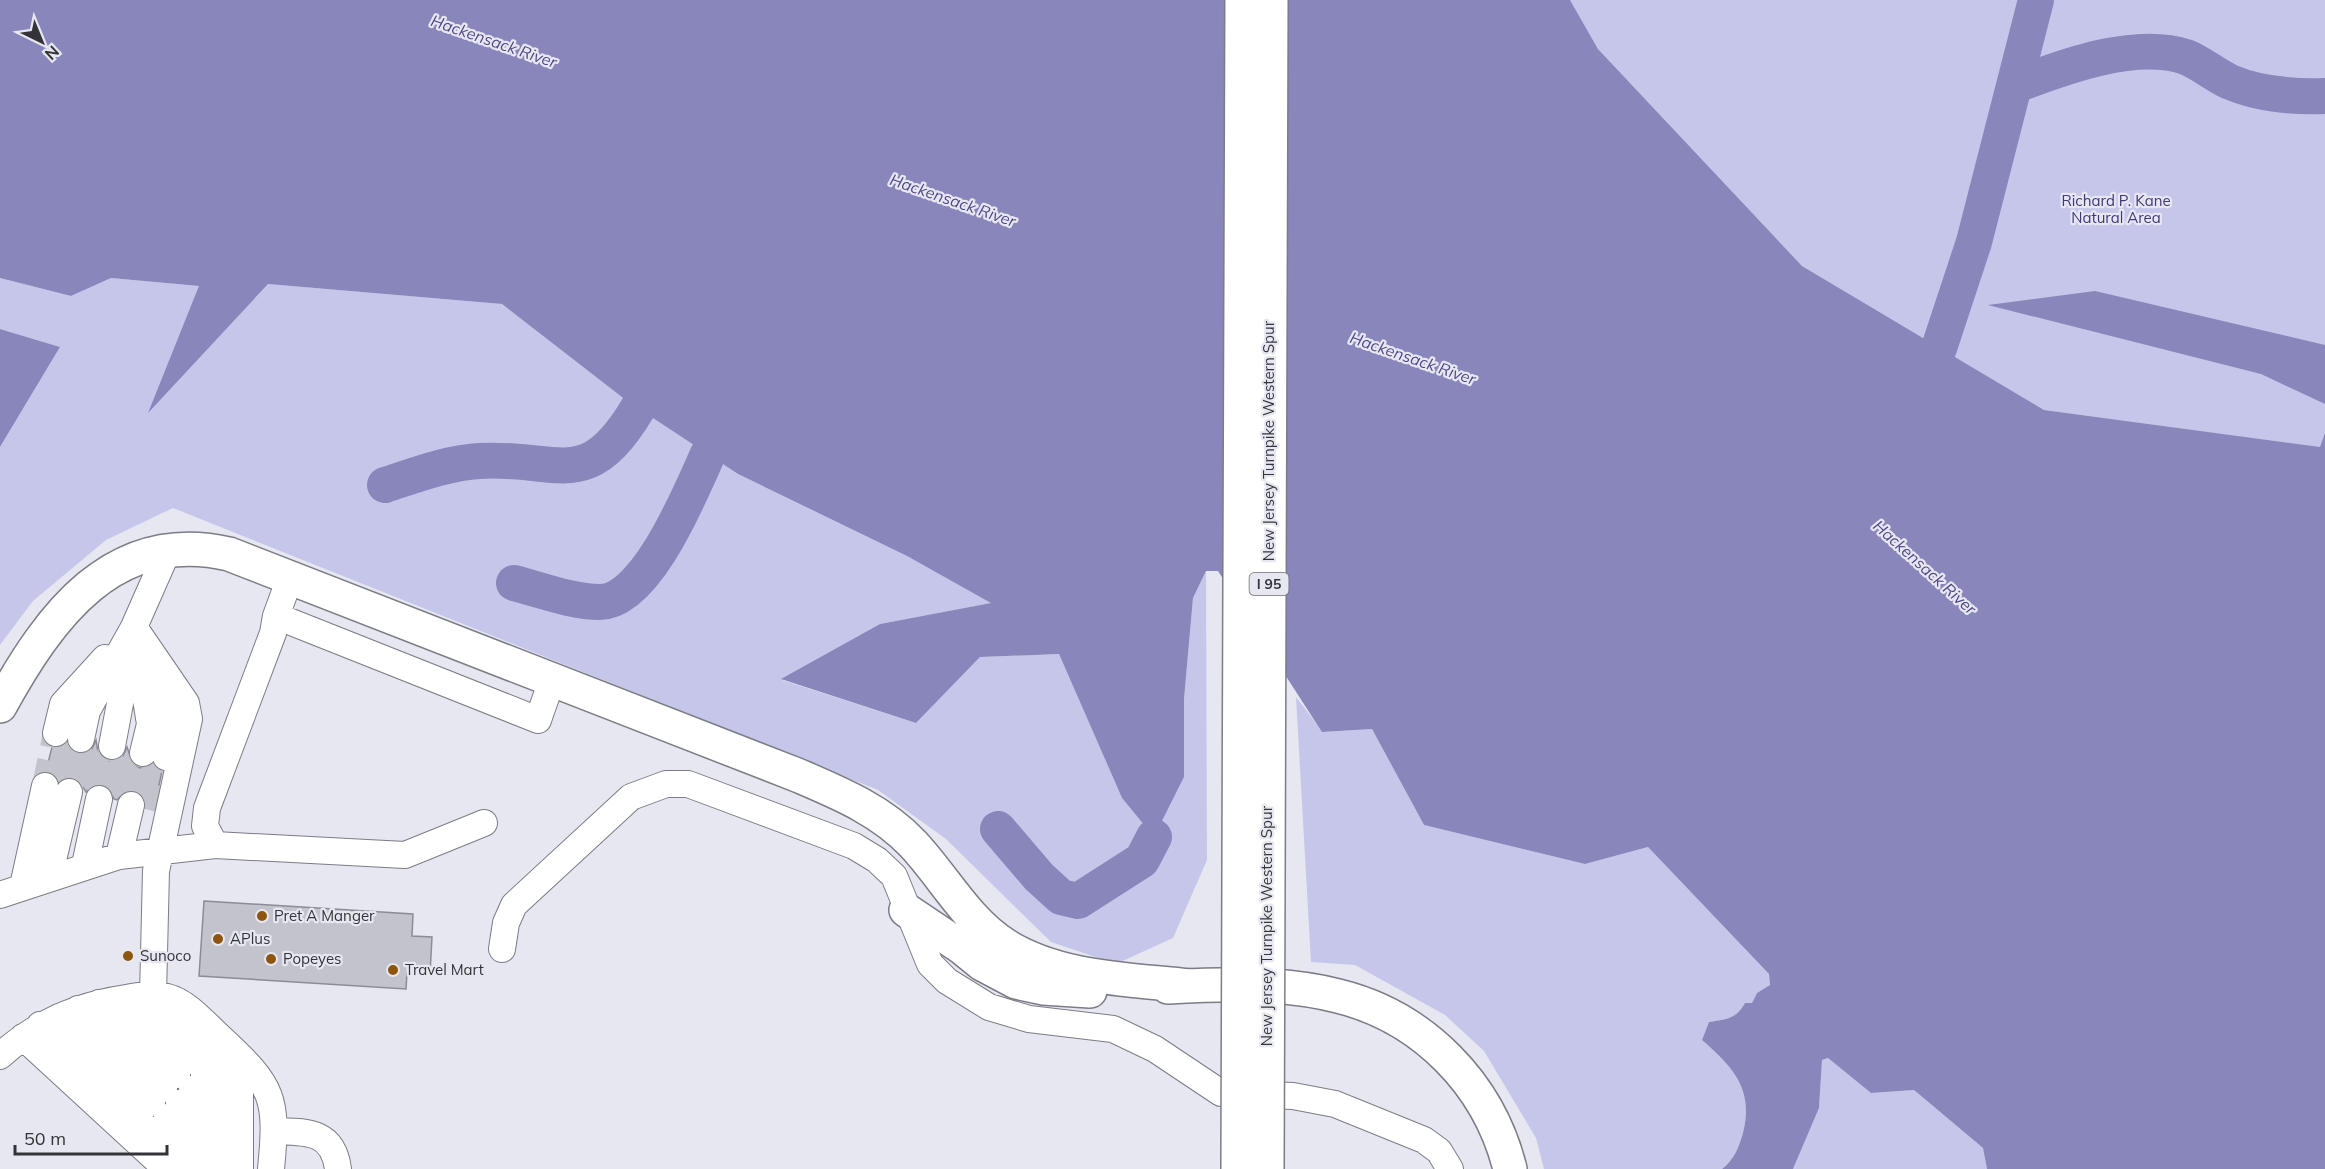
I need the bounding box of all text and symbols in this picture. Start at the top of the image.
water label: Hackensack River [429,10,561,72]
north arrow [12,12,72,72]
text: N [41,42,63,64]
water label: Hackensack River [888,169,1020,231]
park label: Richard P. Kane Natural Area [2061,191,2171,227]
street label: New Jersey Turnpike Western Spur [1259,320,1278,561]
water label: Hackensack River [1348,327,1480,389]
water label: Hackensack River [1869,516,1981,619]
road number: I 95 [1250,573,1288,595]
street label: New Jersey Turnpike Western Spur [1257,805,1276,1046]
place label: Pret A Manger [274,906,375,925]
marker: Pret A Manger [255,909,269,923]
place label: APlus [230,929,270,948]
marker: APlus [211,932,225,946]
place label: Sunoco [140,946,191,965]
marker: Sunoco [121,949,135,963]
place label: Popeyes [283,949,342,968]
marker: Popeyes [264,952,278,966]
place label: Travel Mart [405,960,484,979]
marker: Travel Mart [386,963,400,977]
scale bar [15,1118,166,1156]
text: 50 m [24,1127,66,1150]

